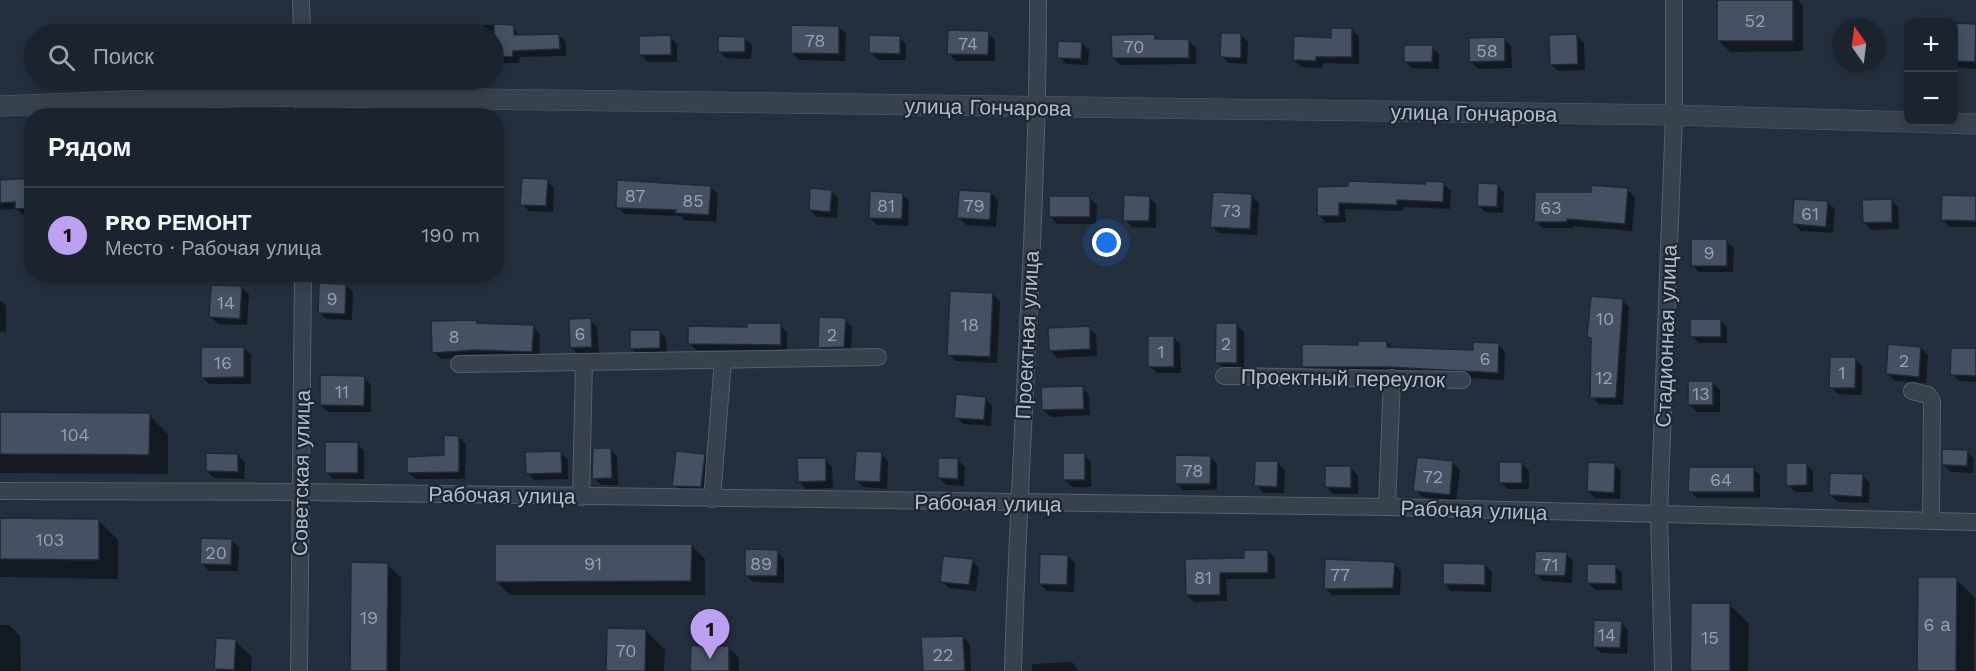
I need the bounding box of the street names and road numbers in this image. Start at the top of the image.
street label: улица Гончарова [904,93,1072,121]
street label: улица Гончарова [1390,99,1558,127]
street label: Стадионная улица [1650,244,1682,428]
street label: Проектная улица [1010,250,1044,420]
street label: Проектный переулок [1241,364,1446,392]
street label: Советская улица [287,389,315,556]
street label: Рабочая улица [428,481,576,509]
street label: Рабочая улица [914,489,1062,517]
street label: Рабочая улица [1400,495,1548,525]

